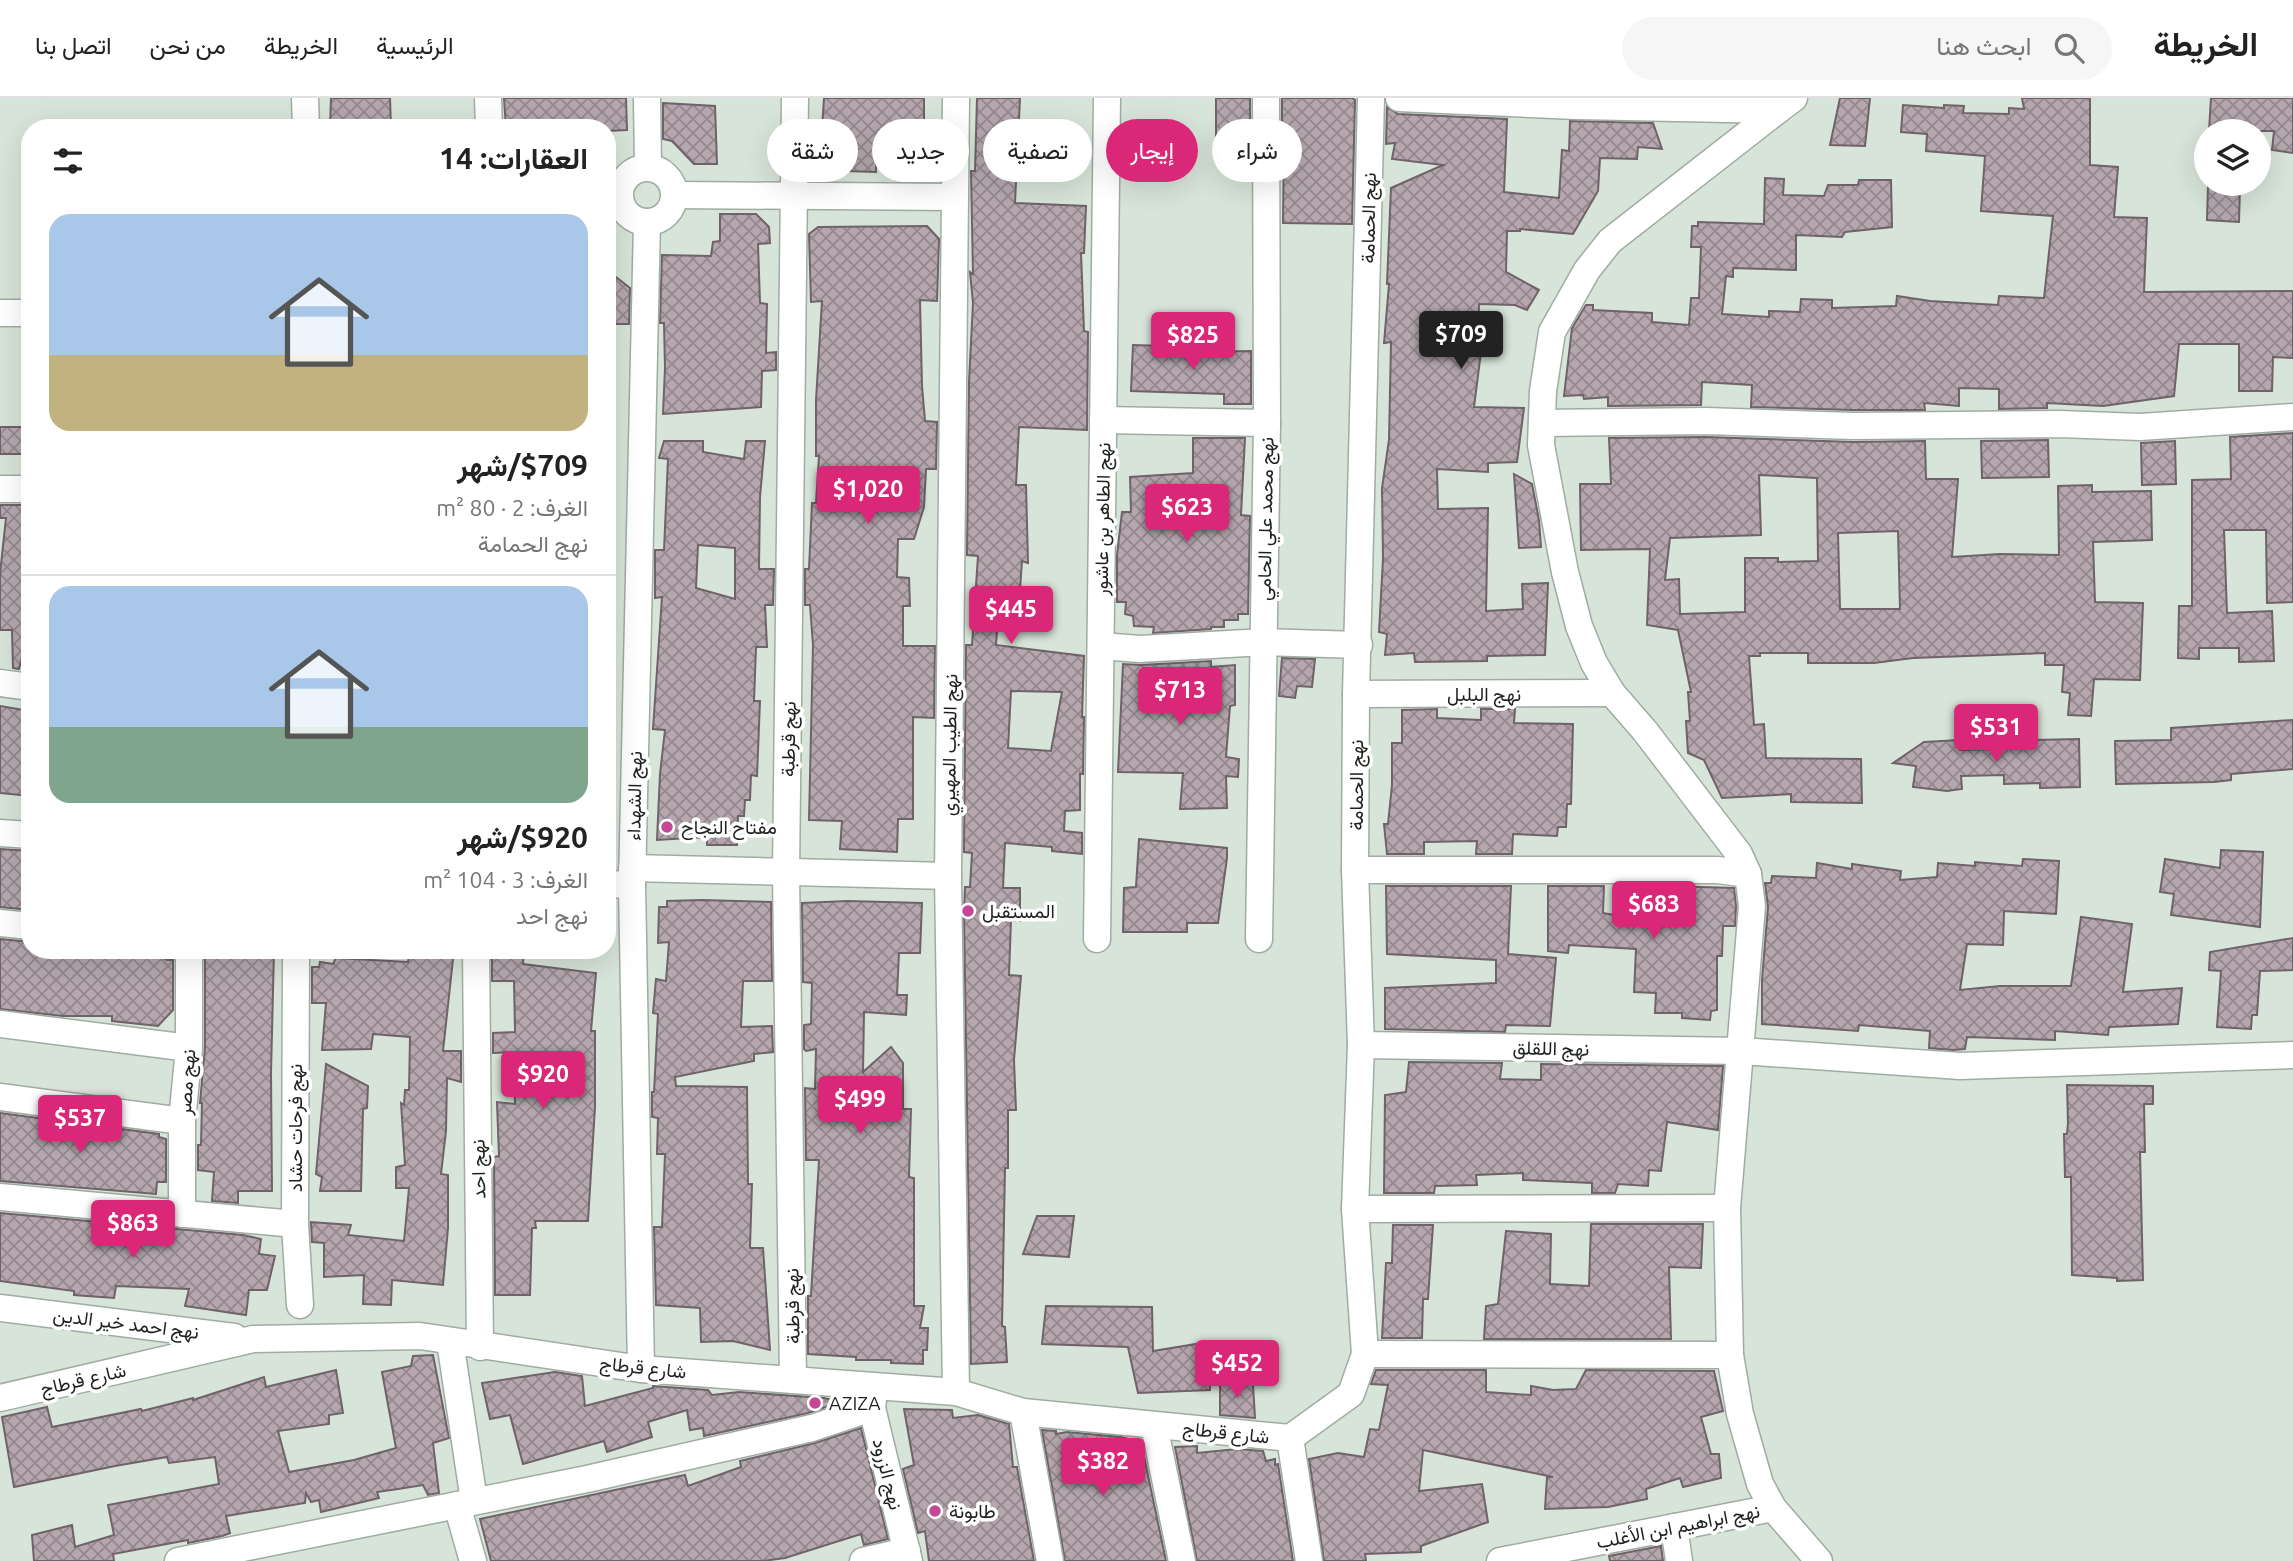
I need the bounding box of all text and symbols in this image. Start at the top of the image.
search box [1622,17,2112,80]
text: الخريطة [2154,25,2258,62]
icon: search [2050,29,2088,67]
text: ابحث هنا [1936,31,2032,60]
text: اتصل بنا [35,32,112,59]
text: من نحن [150,32,226,59]
text: الخريطة [264,32,338,59]
text: الرئيسية [376,32,454,59]
chip: شقة [767,119,858,182]
chip: جديد [872,119,969,182]
chip: تصفية [983,119,1092,182]
chip: إيجار [1106,119,1198,182]
chip: شراء [1212,119,1302,182]
map controls [2194,119,2271,196]
button: layers [2194,119,2271,196]
text: العقارات: 14 [439,141,588,175]
icon: filters [49,142,87,180]
street label: نهج الحمامة [1356,172,1383,264]
icon: home [256,259,382,385]
pin: $709 [1420,312,1502,371]
pin: $825 [1152,313,1234,372]
text: $709 [1435,321,1487,346]
text: $825 [1167,322,1219,347]
street label: نهج محمد علي الحامي [1253,437,1282,601]
street label: نهج الطاهر بن عاشور [1090,442,1117,597]
text: $709/شهر [457,448,588,482]
pin: $1,020 [811,466,925,526]
text: $1,020 [833,476,903,501]
pin: $623 [1146,484,1228,544]
text: $623 [1161,494,1213,519]
text: الغرف: 2 · 80 m² [436,495,588,520]
text: نهج الحمامة [478,531,588,556]
pin: $445 [970,587,1052,646]
text: $445 [985,596,1037,621]
icon: home [256,631,382,757]
pin: $713 [1139,668,1221,727]
street label: نهج الطيب المهيري [937,674,966,816]
text: $713 [1154,677,1206,702]
street label: نهج البلبل [1447,683,1521,708]
street label: نهج قرطبة [776,701,803,777]
pin: $531 [1955,704,2037,764]
text: $531 [1970,714,2022,739]
street label: نهج الحمامة [1345,740,1370,830]
street label: نهج الشهداء [622,751,649,841]
place label: مفتاح النجاح [681,816,777,840]
marker: مفتاح النجاح [659,819,675,835]
text: $920/شهر [457,820,588,854]
text: الغرف: 3 · 104 m² [423,867,588,892]
pin: $683 [1613,882,1695,941]
text: $683 [1628,891,1680,916]
place label: المستقبل [982,900,1055,923]
text: نهج احد [516,903,588,928]
marker: المستقبل [960,903,976,919]
street label: نهج اللقلق [1512,1036,1590,1063]
street label: نهج مصر [173,1048,202,1117]
pin: $920 [502,1052,584,1111]
text: $920 [517,1061,569,1086]
street label: نهج فرحات حشاد [284,1064,309,1192]
pin: $499 [819,1076,901,1136]
text: $499 [834,1086,886,1111]
pin: $537 [39,1096,121,1155]
text: $537 [54,1105,106,1130]
street label: نهج احد [466,1139,493,1199]
pin: $863 [92,1200,174,1260]
text: $863 [107,1210,159,1235]
street label: نهج قرطبة [780,1268,807,1344]
street label: نهج احمد خير الدين [51,1303,200,1346]
pin: $452 [1196,1340,1278,1400]
text: $452 [1211,1350,1263,1375]
street label: شارع قرطاج [598,1352,688,1384]
street label: شارع قرطاج [38,1358,128,1401]
place label: AZIZA [829,1392,881,1414]
marker: AZIZA [807,1395,823,1411]
street label: شارع قرطاج [1181,1417,1271,1449]
street label: نهج الزرود [866,1436,908,1513]
pin: $382 [1062,1438,1144,1498]
text: $382 [1077,1448,1129,1473]
street label: نهج ابراهيم ابن الأغلب [1594,1499,1762,1556]
place label: طابونة [949,1500,996,1523]
marker: طابونة [927,1503,943,1519]

